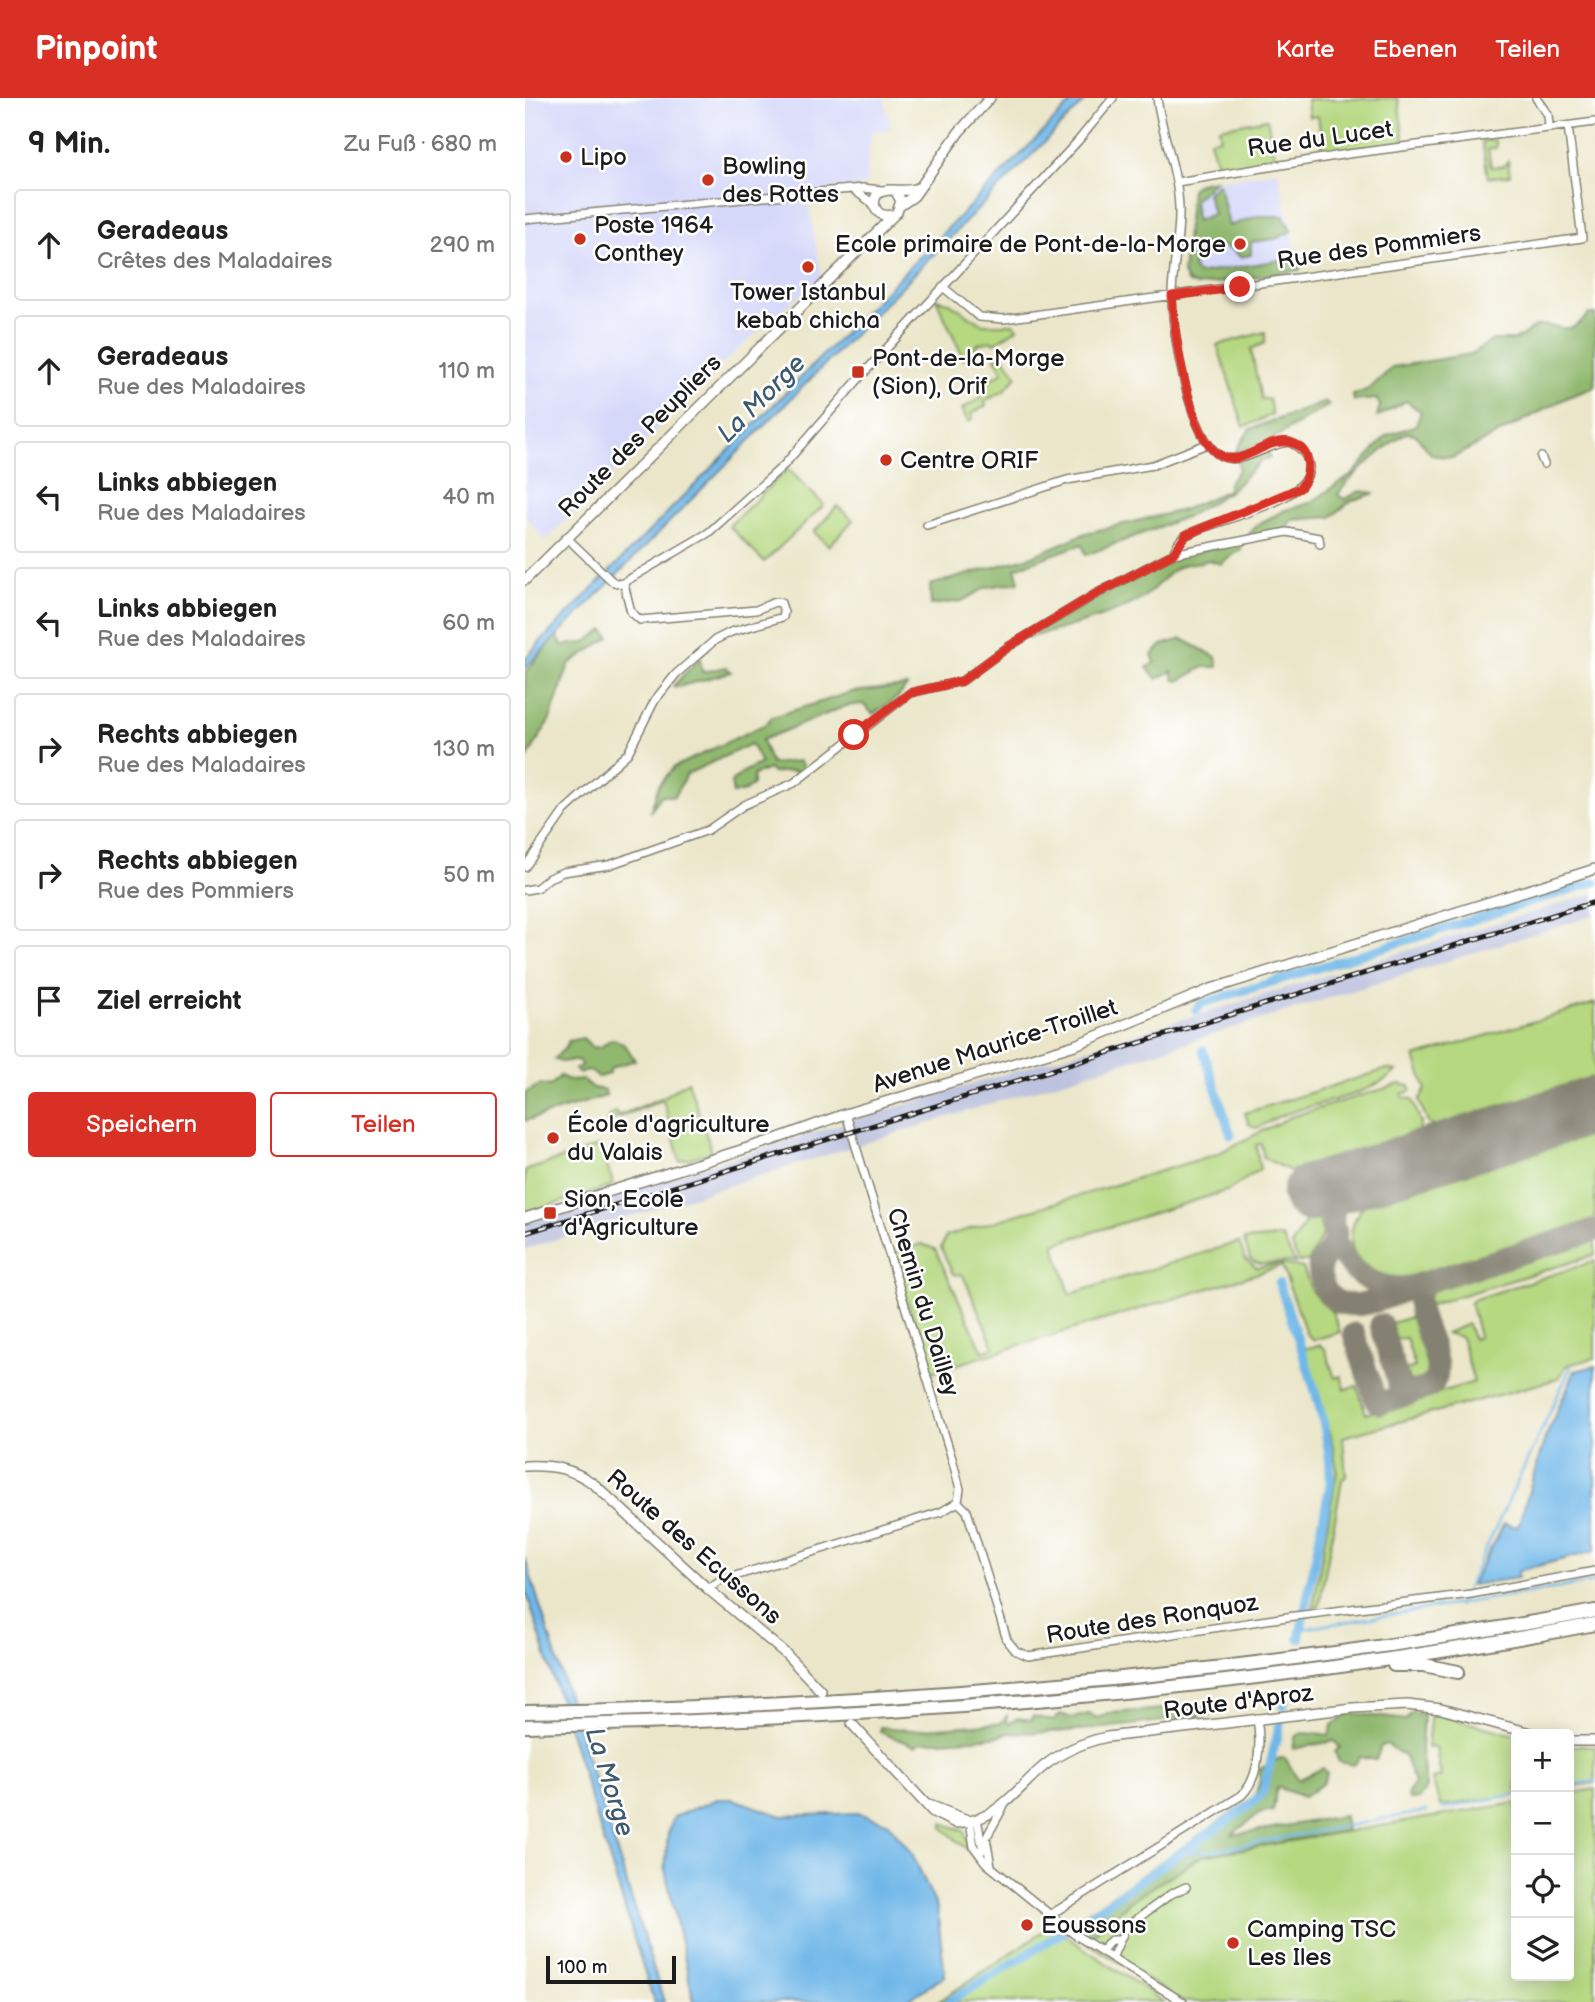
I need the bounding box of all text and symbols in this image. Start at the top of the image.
text: Pinpoint [35,29,157,69]
text: Karte [1276,35,1334,64]
text: Ebenen [1372,35,1457,64]
text: Teilen [1495,35,1560,64]
street label: Rue du Lucet [1246,114,1395,164]
text: 9 Min. [28,126,110,162]
text: Zu Fuß · 680 m [344,130,497,158]
place label: Lipo [580,143,627,172]
marker: Lipo [558,149,574,165]
place label: Bowling des Rottes [722,152,839,209]
marker: Bowling des Rottes [700,172,716,188]
place label: Poste 1964 Conthey [594,211,714,268]
text: Geradeaus [97,216,228,247]
street label: Rue des Pommiers [1275,218,1483,276]
icon: ahead [30,226,68,264]
place label: Ecole primaire de Pont-de-la-Morge [835,230,1226,259]
text: 290 m [429,231,495,259]
marker: Poste 1964 Conthey [572,231,588,247]
marker: Ecole primaire de Pont-de-la-Morge [1232,236,1248,252]
text: Crêtes des Maladaires [97,247,332,275]
marker: Tower Istanbul kebab chicha [800,259,816,275]
route end [1224,271,1255,302]
place label: Tower Istanbul kebab chicha [730,278,886,335]
text: Geradeaus [97,342,228,373]
place label: Pont-de-la-Morge (Sion), Orif [872,344,1064,401]
street label: Route des Peupliers [552,348,728,524]
water label: La Morge [711,348,813,450]
icon: ahead [30,352,68,390]
text: 110 m [438,357,495,385]
marker: Pont-de-la-Morge (Sion), Orif [850,364,866,380]
text: Rue des Maladaires [97,373,306,401]
place label: Centre ORIF [900,446,1039,475]
marker: Centre ORIF [878,452,894,468]
text: Links abbiegen [97,468,277,499]
icon: left [30,478,68,516]
text: 40 m [442,483,495,511]
text: Rue des Maladaires [97,499,306,527]
text: Links abbiegen [97,594,277,625]
icon: left [30,604,68,642]
text: 60 m [442,609,495,637]
text: Rue des Maladaires [97,625,306,653]
route start [838,719,869,750]
text: Rechts abbiegen [97,720,298,751]
icon: right [30,730,68,768]
text: 130 m [433,735,495,763]
text: Rue des Maladaires [97,751,306,779]
text: Rechts abbiegen [97,846,298,877]
icon: right [30,856,68,894]
text: 50 m [443,861,495,889]
text: Rue des Pommiers [97,877,294,905]
icon: arrive [30,982,68,1020]
text: Ziel erreicht [97,986,241,1017]
street label: Avenue Maurice-Troillet [869,993,1122,1099]
button: Speichern [28,1092,256,1157]
button: Teilen [270,1092,497,1157]
place label: École d'agriculture du Valais [567,1109,770,1167]
marker: École d'agriculture du Valais [545,1130,561,1146]
place label: Sion, Ecole d'Agriculture [564,1185,699,1242]
street label: Chemin du Dailley [881,1204,965,1400]
marker: Sion, Ecole d'Agriculture [542,1205,558,1221]
street label: Route des Ecussons [601,1463,787,1631]
street label: Route des Ronquoz [1044,1588,1260,1650]
street label: Route d'Aproz [1162,1678,1315,1726]
water label: La Morge [578,1724,640,1840]
map controls [1511,1729,1574,1981]
button: + [1511,1729,1574,1792]
button: − [1511,1792,1574,1855]
button: locate [1511,1855,1574,1918]
place label: Eoussons [1041,1911,1147,1940]
place label: Camping TSC Les Iles [1247,1915,1396,1972]
marker: Eoussons [1019,1917,1035,1933]
button: layers [1511,1918,1574,1981]
marker: Camping TSC Les Iles [1225,1935,1241,1951]
scale bar [546,1953,675,1985]
text: 100 m [557,1956,608,1979]

